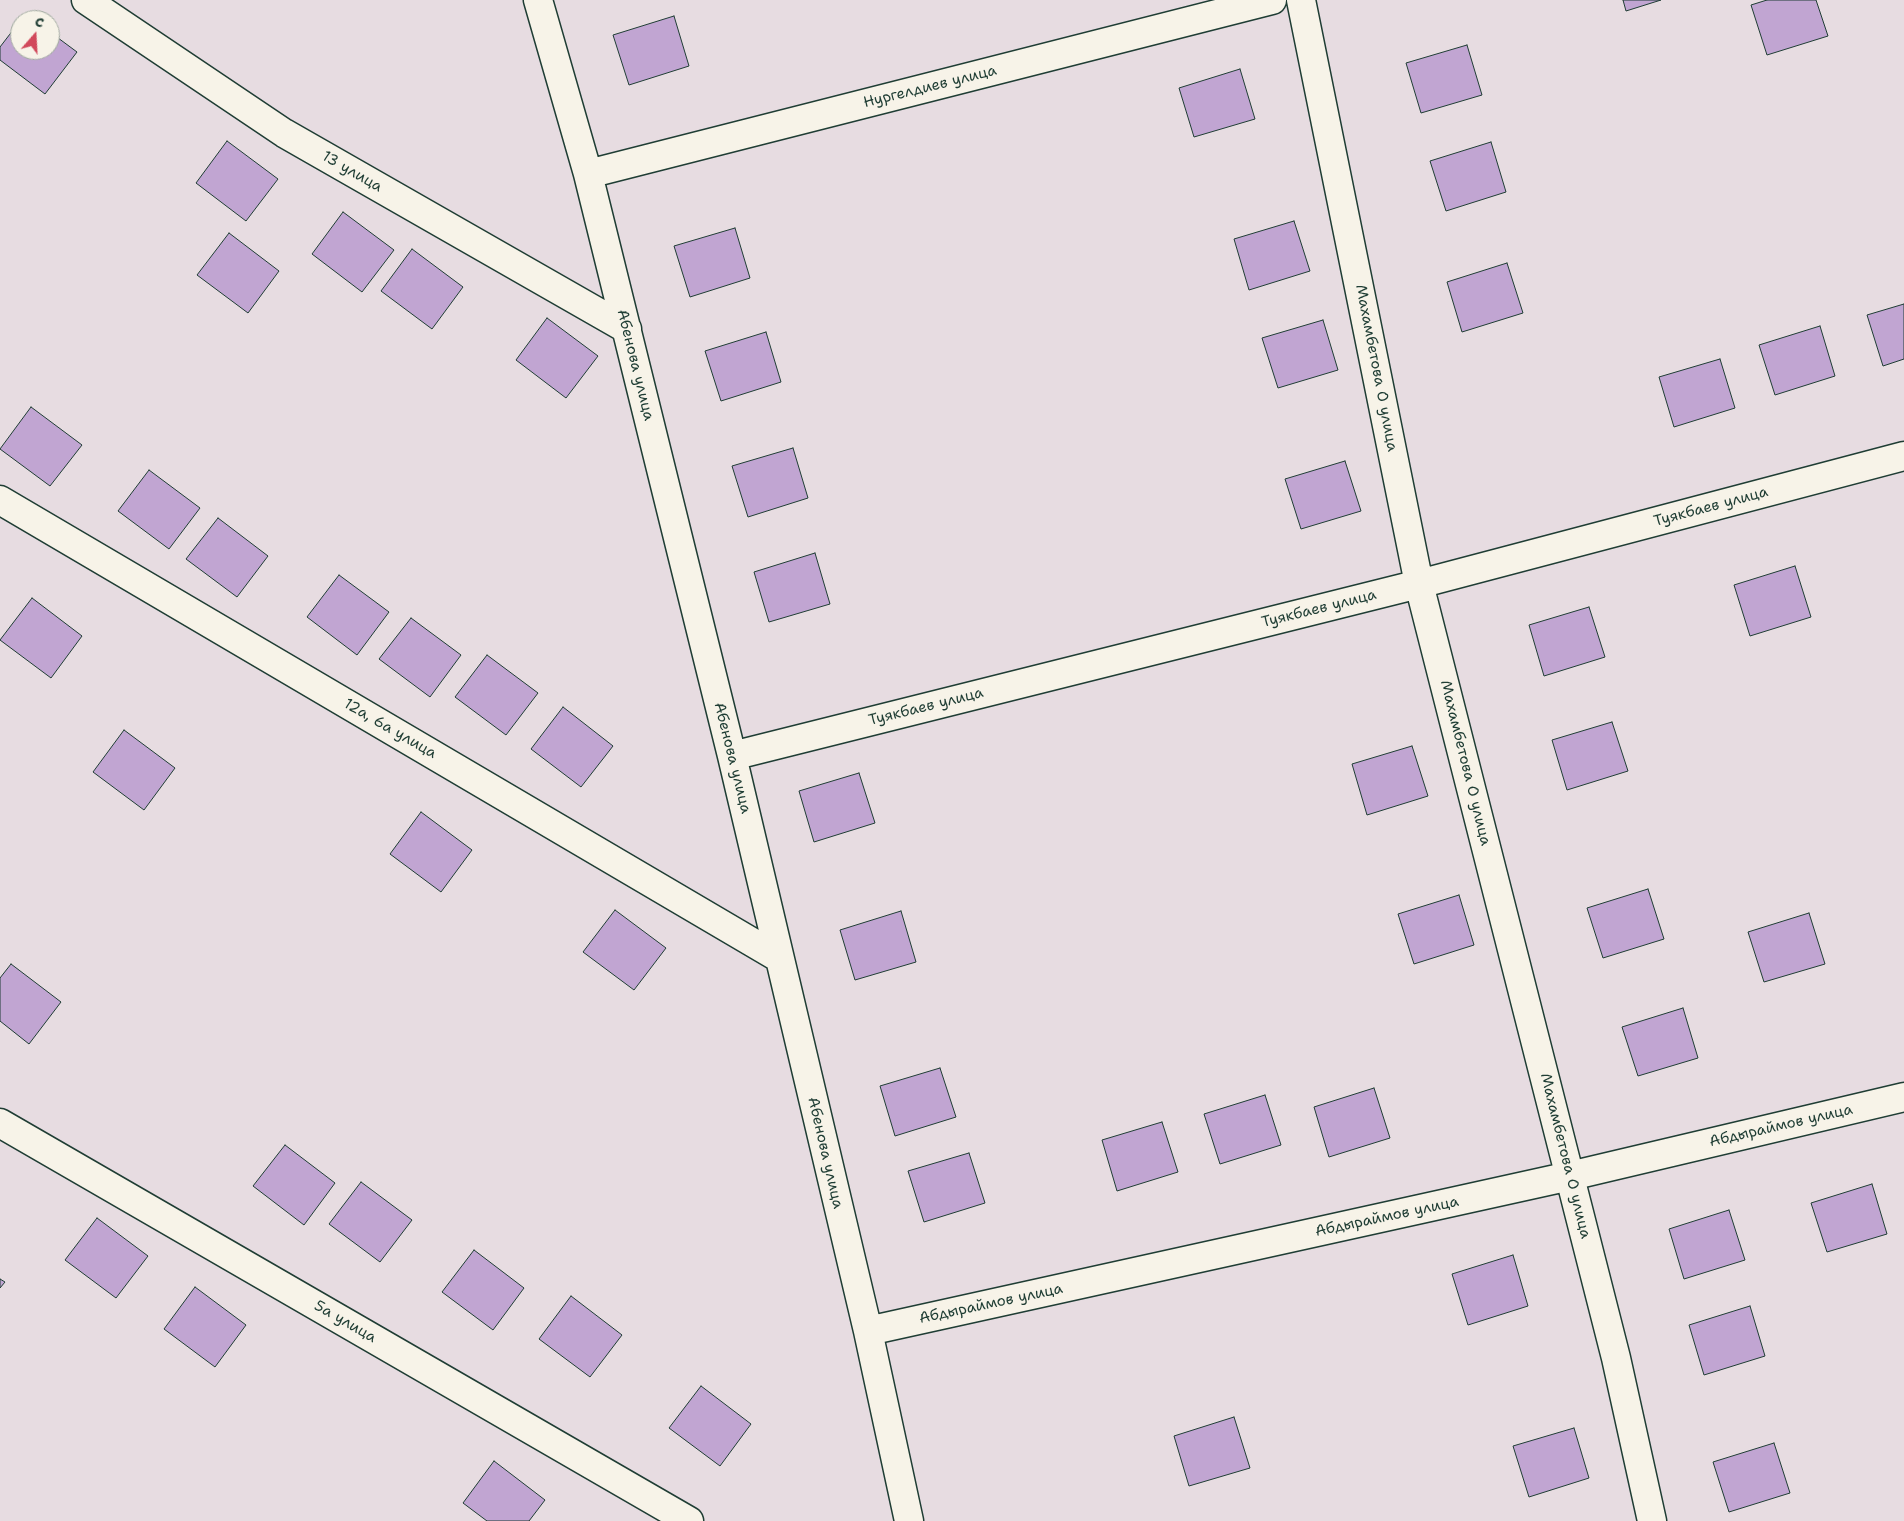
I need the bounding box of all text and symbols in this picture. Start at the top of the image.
north arrow [10,10,60,60]
text: С [33,12,47,32]
street label: Нургелдиев улица [862,62,998,112]
street label: 13 улица [319,148,385,196]
street label: Махамбетова О улица [1351,283,1401,453]
street label: Абенова улица [612,308,658,422]
street label: Туякбаев улица [1652,483,1770,531]
street label: Туякбаев улица [1260,586,1378,632]
street label: Махамбетова О улица [1436,678,1494,848]
street label: Туякбаев улица [867,684,985,730]
street label: 12а, 6а улица [340,695,440,763]
street label: Абенова улица [709,701,755,815]
street label: Махамбетова О улица [1536,1071,1594,1241]
street label: Абенова улица [803,1095,847,1211]
street label: Абдыраймов улица [1708,1101,1854,1151]
street label: Абдыраймов улица [1313,1193,1461,1241]
street label: Абдыраймов улица [917,1280,1065,1328]
street label: 5а улица [311,1297,379,1347]

